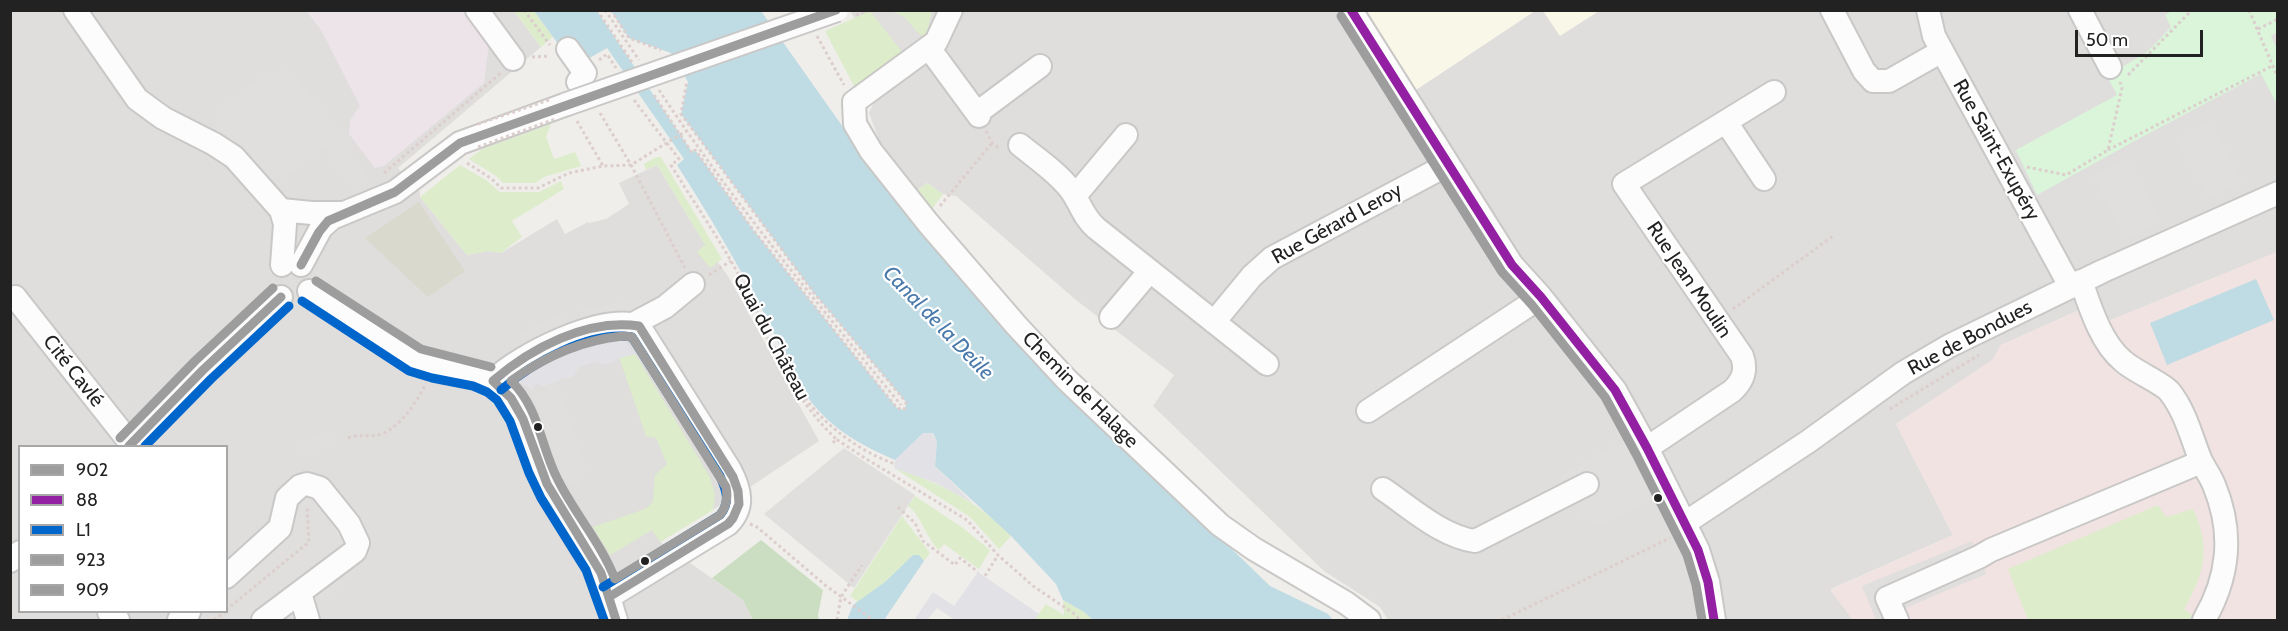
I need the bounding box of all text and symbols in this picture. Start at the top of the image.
scale bar [2078,18,2206,56]
text: 50 m [2086,29,2128,51]
street label: Rue Saint-Exupéry [1947,75,2045,225]
street label: Rue Gérard Leroy [1268,178,1406,270]
street label: Rue Jean Moulin [1641,217,1737,343]
water label: Canal de la Deûle [877,261,999,385]
street label: Quai du Château [728,270,814,404]
street label: Rue de Bondues [1904,295,2036,381]
street label: Chemin de Halage [1017,327,1143,453]
street label: Cité Cavlé [37,330,109,412]
unlabelled marker [532,421,544,433]
legend [18,445,228,613]
text: 902 [76,459,108,481]
text: 88 [76,489,98,511]
unlabelled marker [1652,492,1664,504]
text: L1 [76,519,91,541]
text: 923 [76,549,105,571]
unlabelled marker [639,555,651,567]
text: 909 [76,579,109,601]

